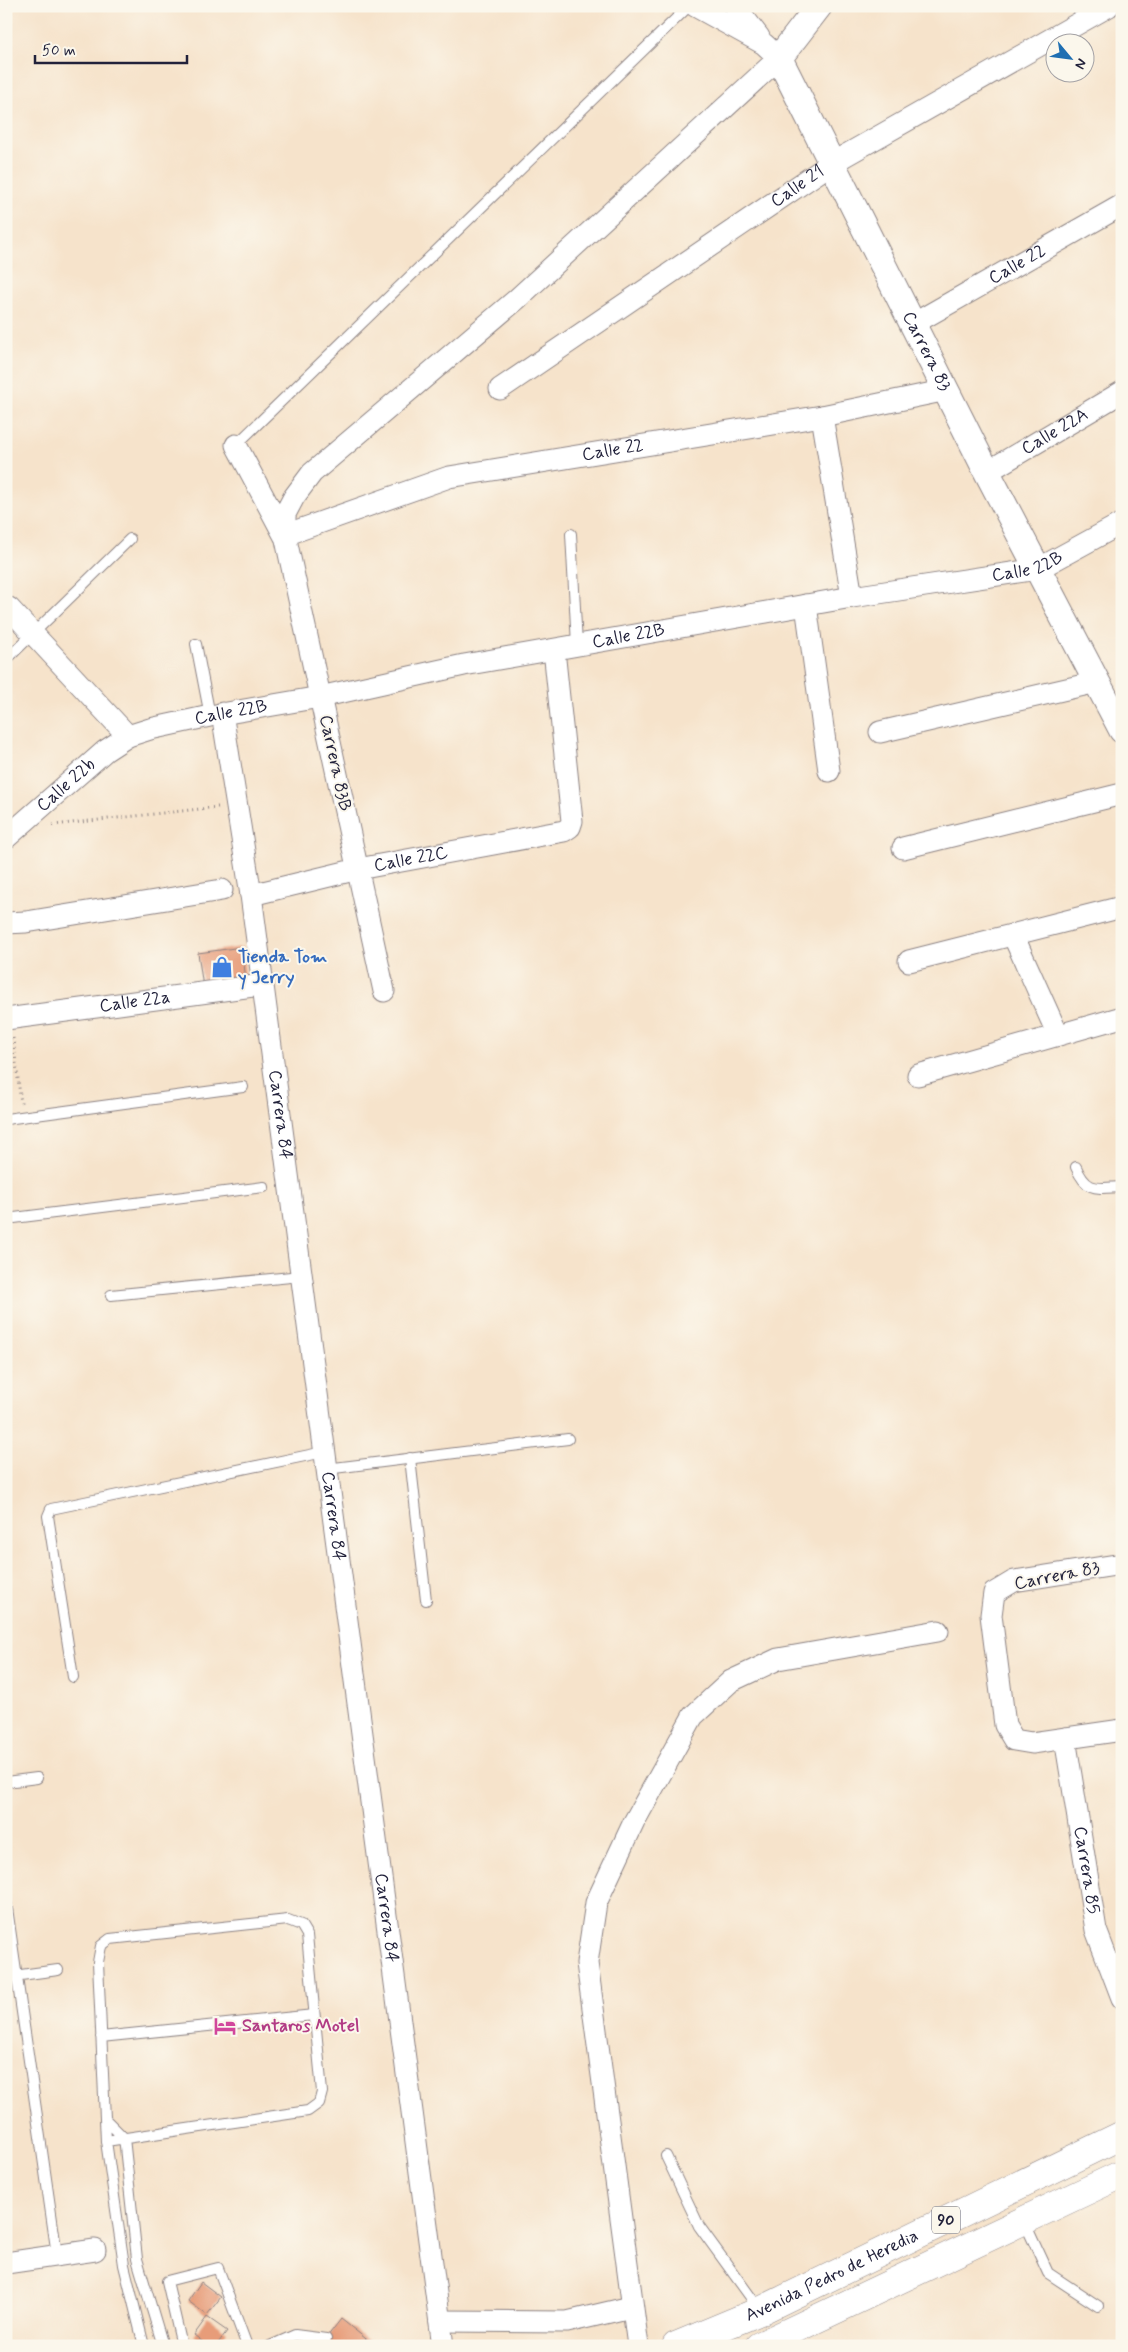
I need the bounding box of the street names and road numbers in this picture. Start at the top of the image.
street label: Calle 21 [766,160,829,213]
street label: Calle 22 [984,239,1050,290]
street label: Carrera 83 [896,307,957,396]
street label: Calle 22A [1017,403,1093,461]
street label: Calle 22 [580,433,645,467]
street label: Calle 22B [990,546,1067,588]
street label: Calle 22B [590,618,667,654]
street label: Calle 22B [192,694,269,731]
street label: Carrera 83B [313,713,357,813]
street label: Calle 22b [32,753,101,818]
street label: Calle 22C [372,841,450,878]
street label: Calle 22a [98,985,172,1018]
street label: Carrera 84 [262,1069,298,1161]
street label: Carrera 84 [315,1470,351,1562]
street label: Carrera 83 [1012,1556,1102,1596]
street label: Carrera 85 [1067,1825,1105,1916]
street label: Carrera 84 [369,1872,404,1964]
road number: 90 [932,2206,960,2234]
street label: Avenida Pedro de Heredia [742,2224,922,2328]

